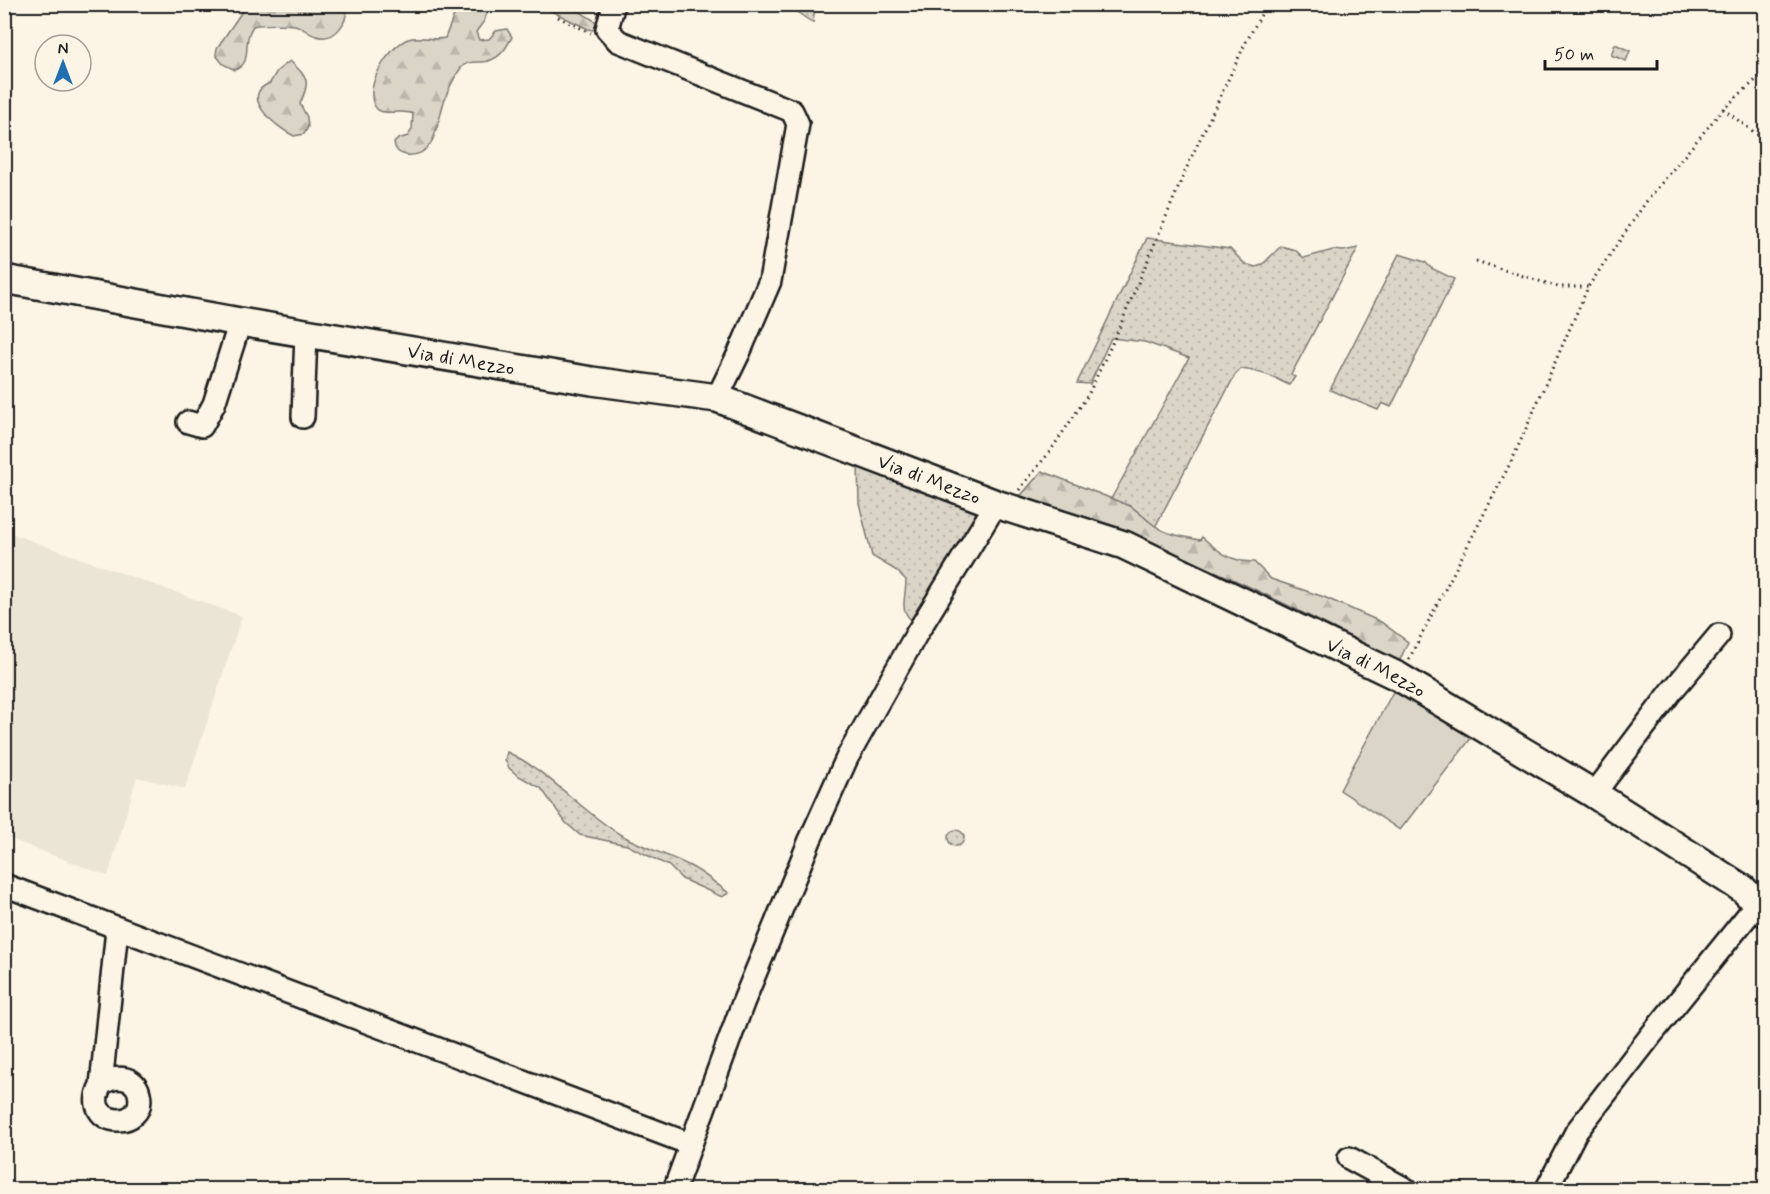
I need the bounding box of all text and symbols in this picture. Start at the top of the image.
north arrow [33,33,93,93]
scale bar [1545,33,1658,71]
text: N [58,39,68,60]
text: 50 m [1554,43,1594,67]
street label: Via di Mezzo [405,338,516,383]
street label: Via di Mezzo [873,448,984,512]
street label: Via di Mezzo [1321,632,1430,705]

